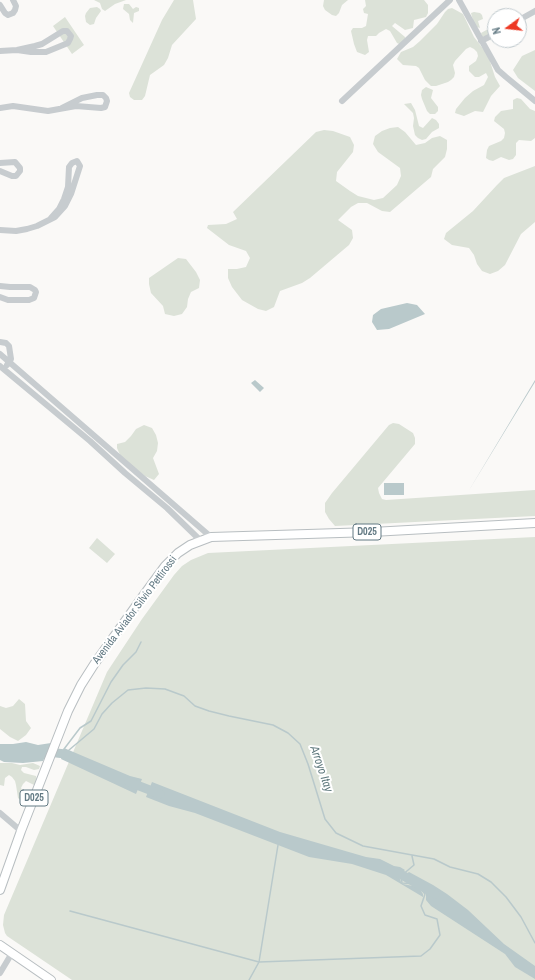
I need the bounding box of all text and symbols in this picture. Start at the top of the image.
north arrow [487,8,527,48]
text: N [489,26,504,36]
road number: D025 [353,524,381,540]
street label: Avenida Aviador Silvio Pettirossi [90,553,180,667]
water label: Arroyo Itay [306,744,336,794]
road number: D025 [20,790,48,806]

